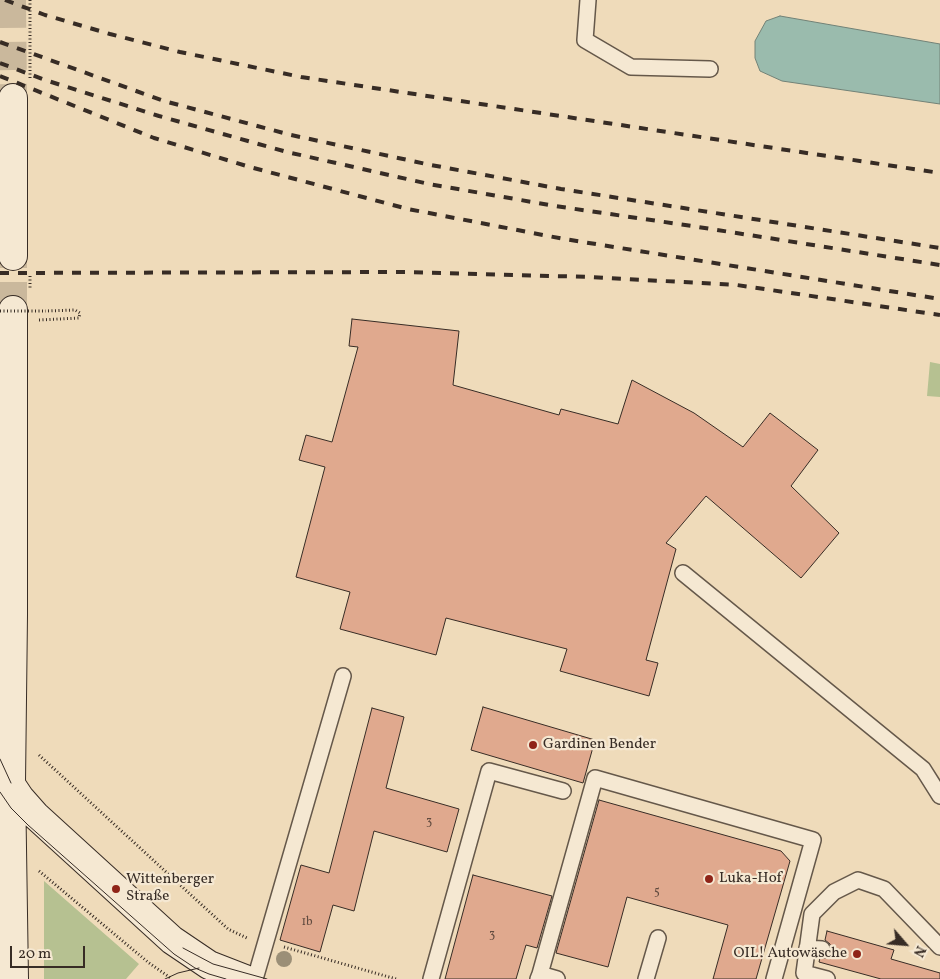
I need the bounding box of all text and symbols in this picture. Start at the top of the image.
place label: Gardinen Bender [543,736,656,754]
marker: Gardinen Bender [527,739,539,751]
house number: 3 [426,816,432,830]
place label: Luka-Hof [719,870,782,888]
place label: Wittenberger Straße [126,871,214,906]
marker: Luka-Hof [703,873,715,885]
marker: Wittenberger Straße [110,883,122,895]
house number: 5 [654,886,660,900]
house number: 1b [301,916,313,930]
north arrow [880,919,930,969]
house number: 3 [489,929,495,943]
scale bar [12,936,88,968]
text: N [908,942,930,960]
text: 20 m [18,944,51,965]
place label: OIL! Autowäsche [734,945,847,963]
marker: OIL! Autowäsche [851,948,863,960]

